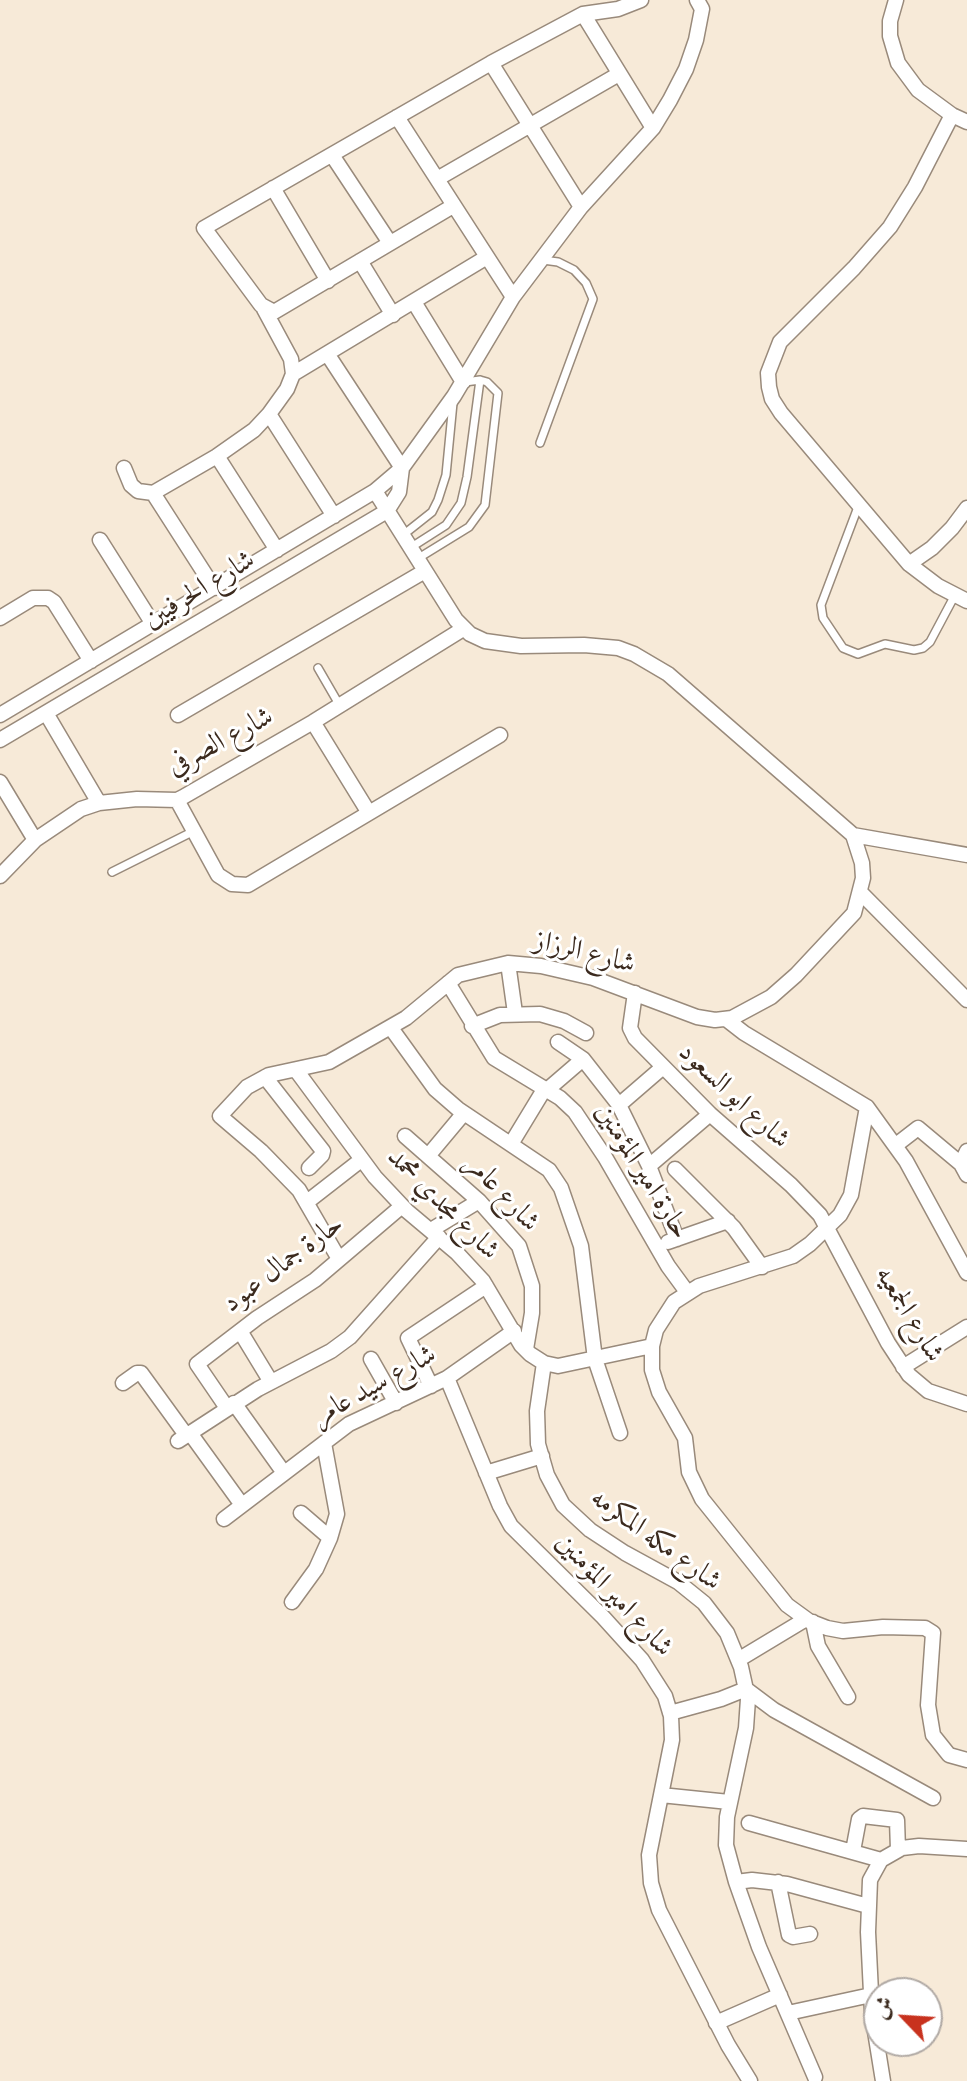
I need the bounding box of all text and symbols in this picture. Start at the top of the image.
street label: شارع الحرفيين [138,545,262,637]
street label: شارع الصرفي [162,701,280,785]
street label: شارع الرزاز [530,925,638,983]
street label: شارع ابو السعود [670,1037,796,1157]
street label: حارة امير المؤمنين [586,1098,696,1246]
street label: شارع مجدي محمد [379,1142,505,1268]
street label: شارع عامر [456,1148,546,1240]
street label: حارة جمال عبود [217,1209,351,1321]
street label: شارع الجمعيه [866,1261,950,1369]
street label: شارع سيد عامر [307,1339,443,1435]
street label: شارع مكه المكرمه [583,1482,727,1600]
street label: شارع امير المؤمنين [547,1527,679,1665]
north arrow [863,1977,943,2057]
text: ش [866,1992,900,2024]

